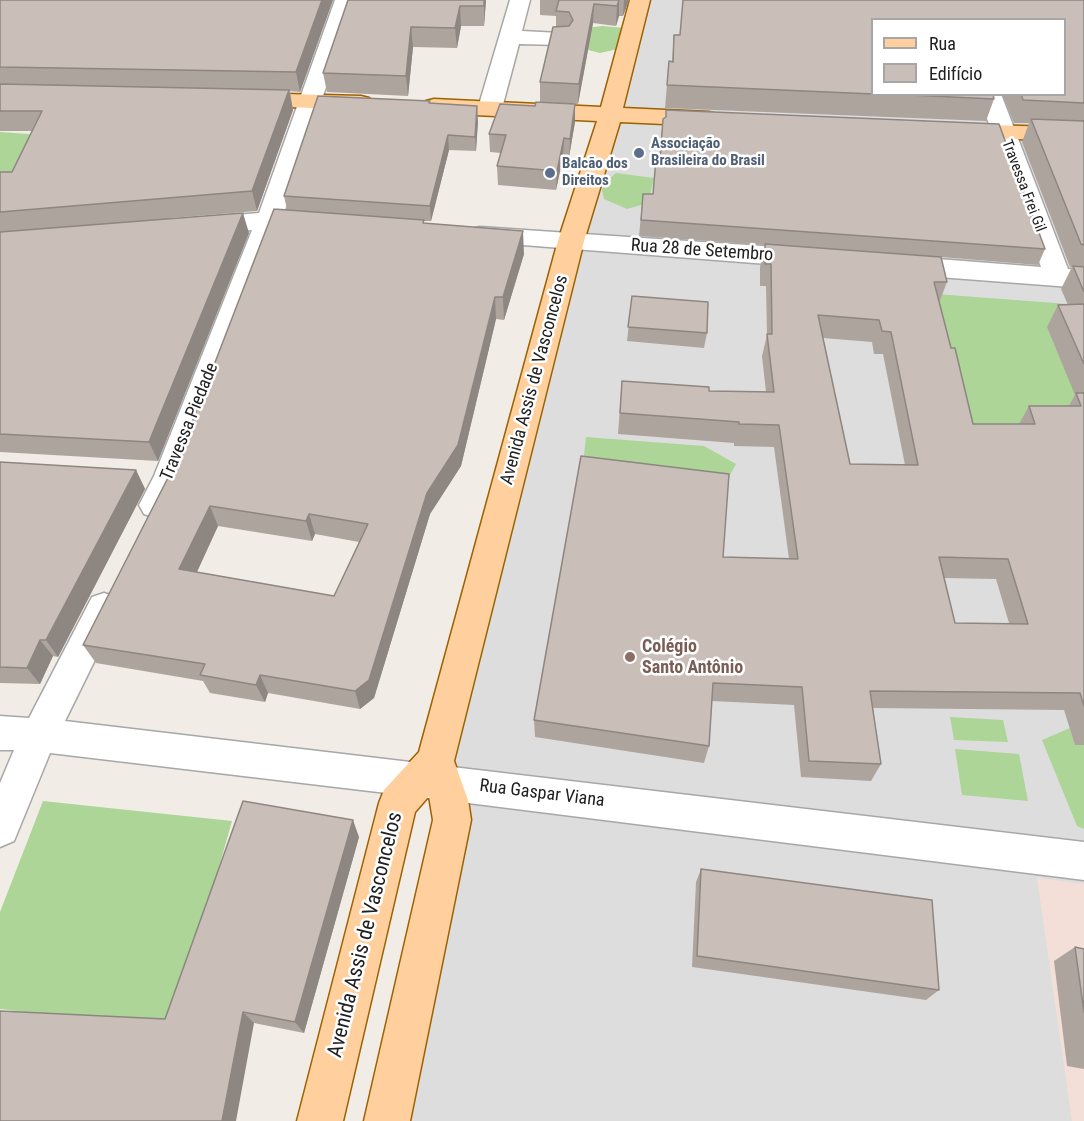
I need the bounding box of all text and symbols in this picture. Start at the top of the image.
legend [871,18,1066,96]
text: Rua [929,33,956,54]
text: Edifício [929,63,982,84]
place label: Associação Brasileira do Brasil [651,135,765,170]
street label: Travessa Frei Gil [997,137,1049,235]
marker: Associação Brasileira do Brasil [632,146,646,160]
place label: Balcão dos Direitos [562,155,628,190]
marker: Balcão dos Direitos [543,166,557,180]
street label: Rua 28 de Setembro [630,235,774,267]
street label: Avenida Assis de Vasconcelos [497,273,573,487]
street label: Travessa Piedade [157,360,223,484]
place label: Colégio Santo Antônio [642,636,743,678]
marker: Colégio Santo Antônio [623,650,637,664]
street label: Rua Gaspar Viana [478,776,606,812]
street label: Avenida Assis de Vasconcelos [323,810,409,1060]

